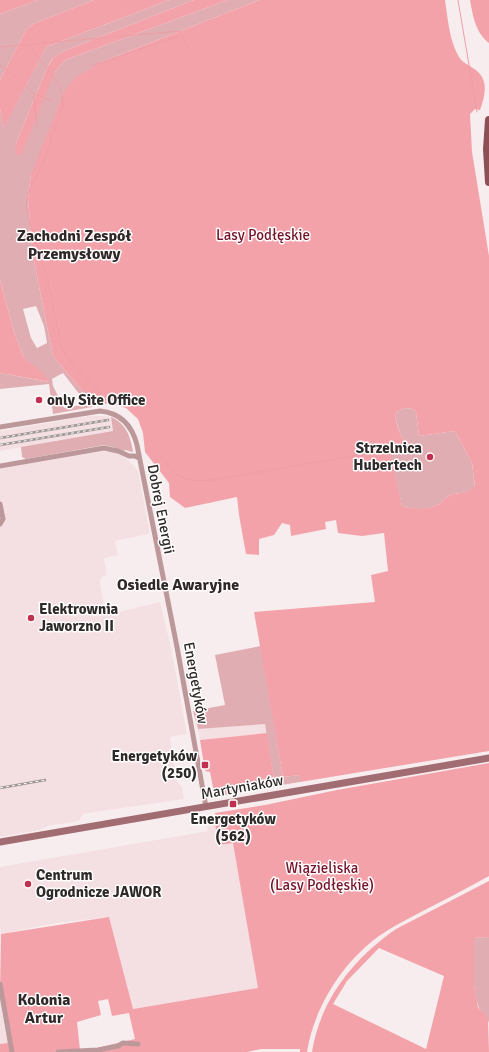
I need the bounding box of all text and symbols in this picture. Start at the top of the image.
district label: Zachodni Zespół Przemysłowy [17,226,131,264]
park label: Lasy Podłęskie [216,226,310,244]
place label: only Site Office [47,391,146,409]
marker: only Site Office [34,395,44,405]
place label: Strzelnica Hubertech [353,439,422,474]
marker: Strzelnica Hubertech [425,452,435,462]
street label: Dobrej Energii [143,463,179,555]
district label: Osiedle Awaryjne [117,575,239,595]
place label: Elektrownia Jaworzno II [39,600,119,635]
marker: Elektrownia Jaworzno II [26,613,36,623]
street label: Energetyków [180,641,212,726]
place label: Energetyków (250) [111,747,198,782]
marker: Energetyków (250) [200,760,210,770]
street label: Martyniaków [199,771,285,803]
marker: Energetyków (562) [228,799,238,809]
place label: Energetyków (562) [190,810,276,845]
park label: Wiązieliska (Lasy Podłęskie) [270,859,374,894]
place label: Centrum Ogrodnicze JAWOR [36,866,162,901]
marker: Centrum Ogrodnicze JAWOR [23,879,33,889]
district label: Kolonia Artur [17,990,71,1028]

